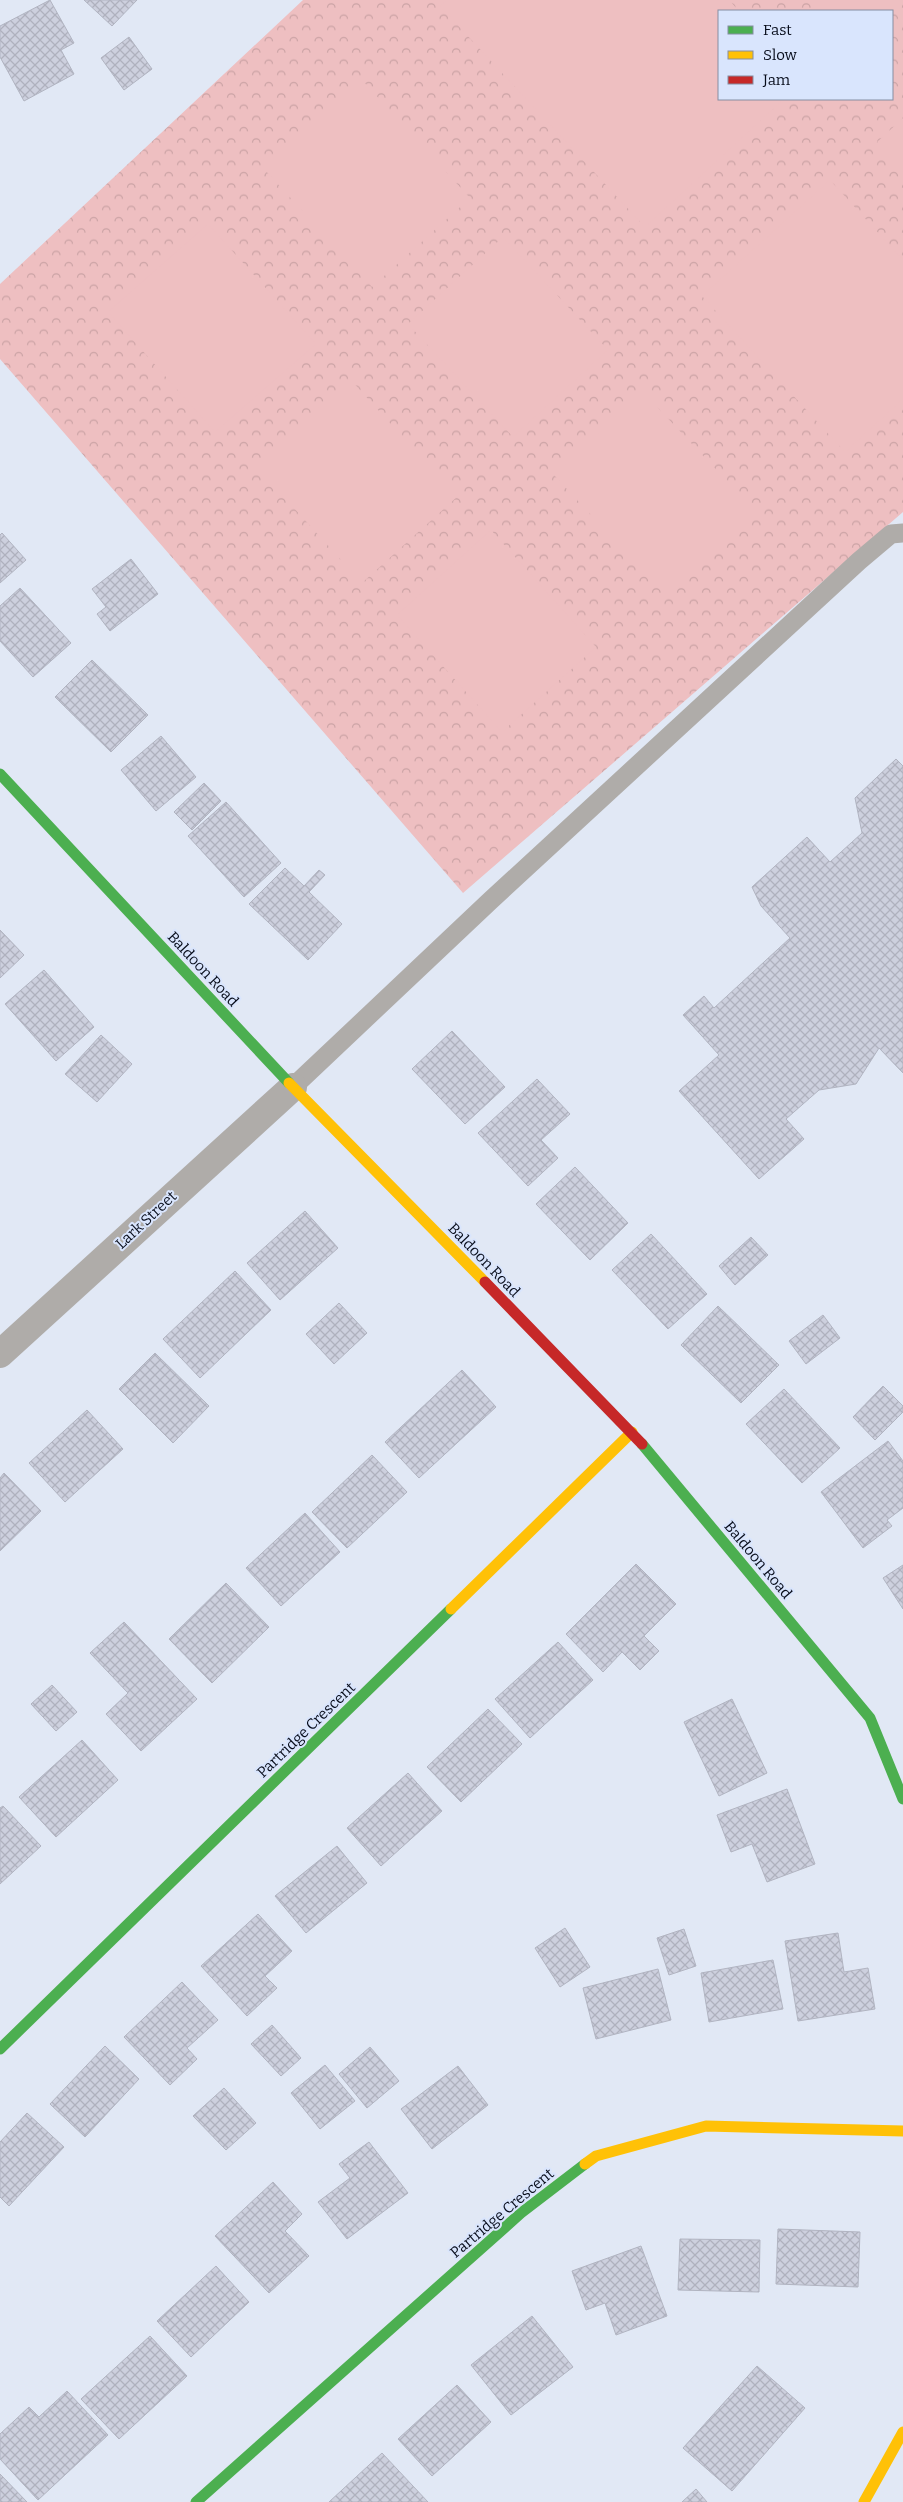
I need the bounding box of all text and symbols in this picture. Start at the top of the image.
legend [718,10,893,100]
text: Fast [763,21,792,39]
text: Slow [763,46,798,64]
text: Jam [762,71,791,89]
street label: Baldoon Road [164,928,242,1010]
street label: Lark Street [112,1187,181,1253]
street label: Baldoon Road [444,1219,524,1301]
street label: Baldoon Road [720,1518,796,1603]
street label: Partridge Crescent [253,1678,359,1781]
street label: Partridge Crescent [447,2164,558,2262]

